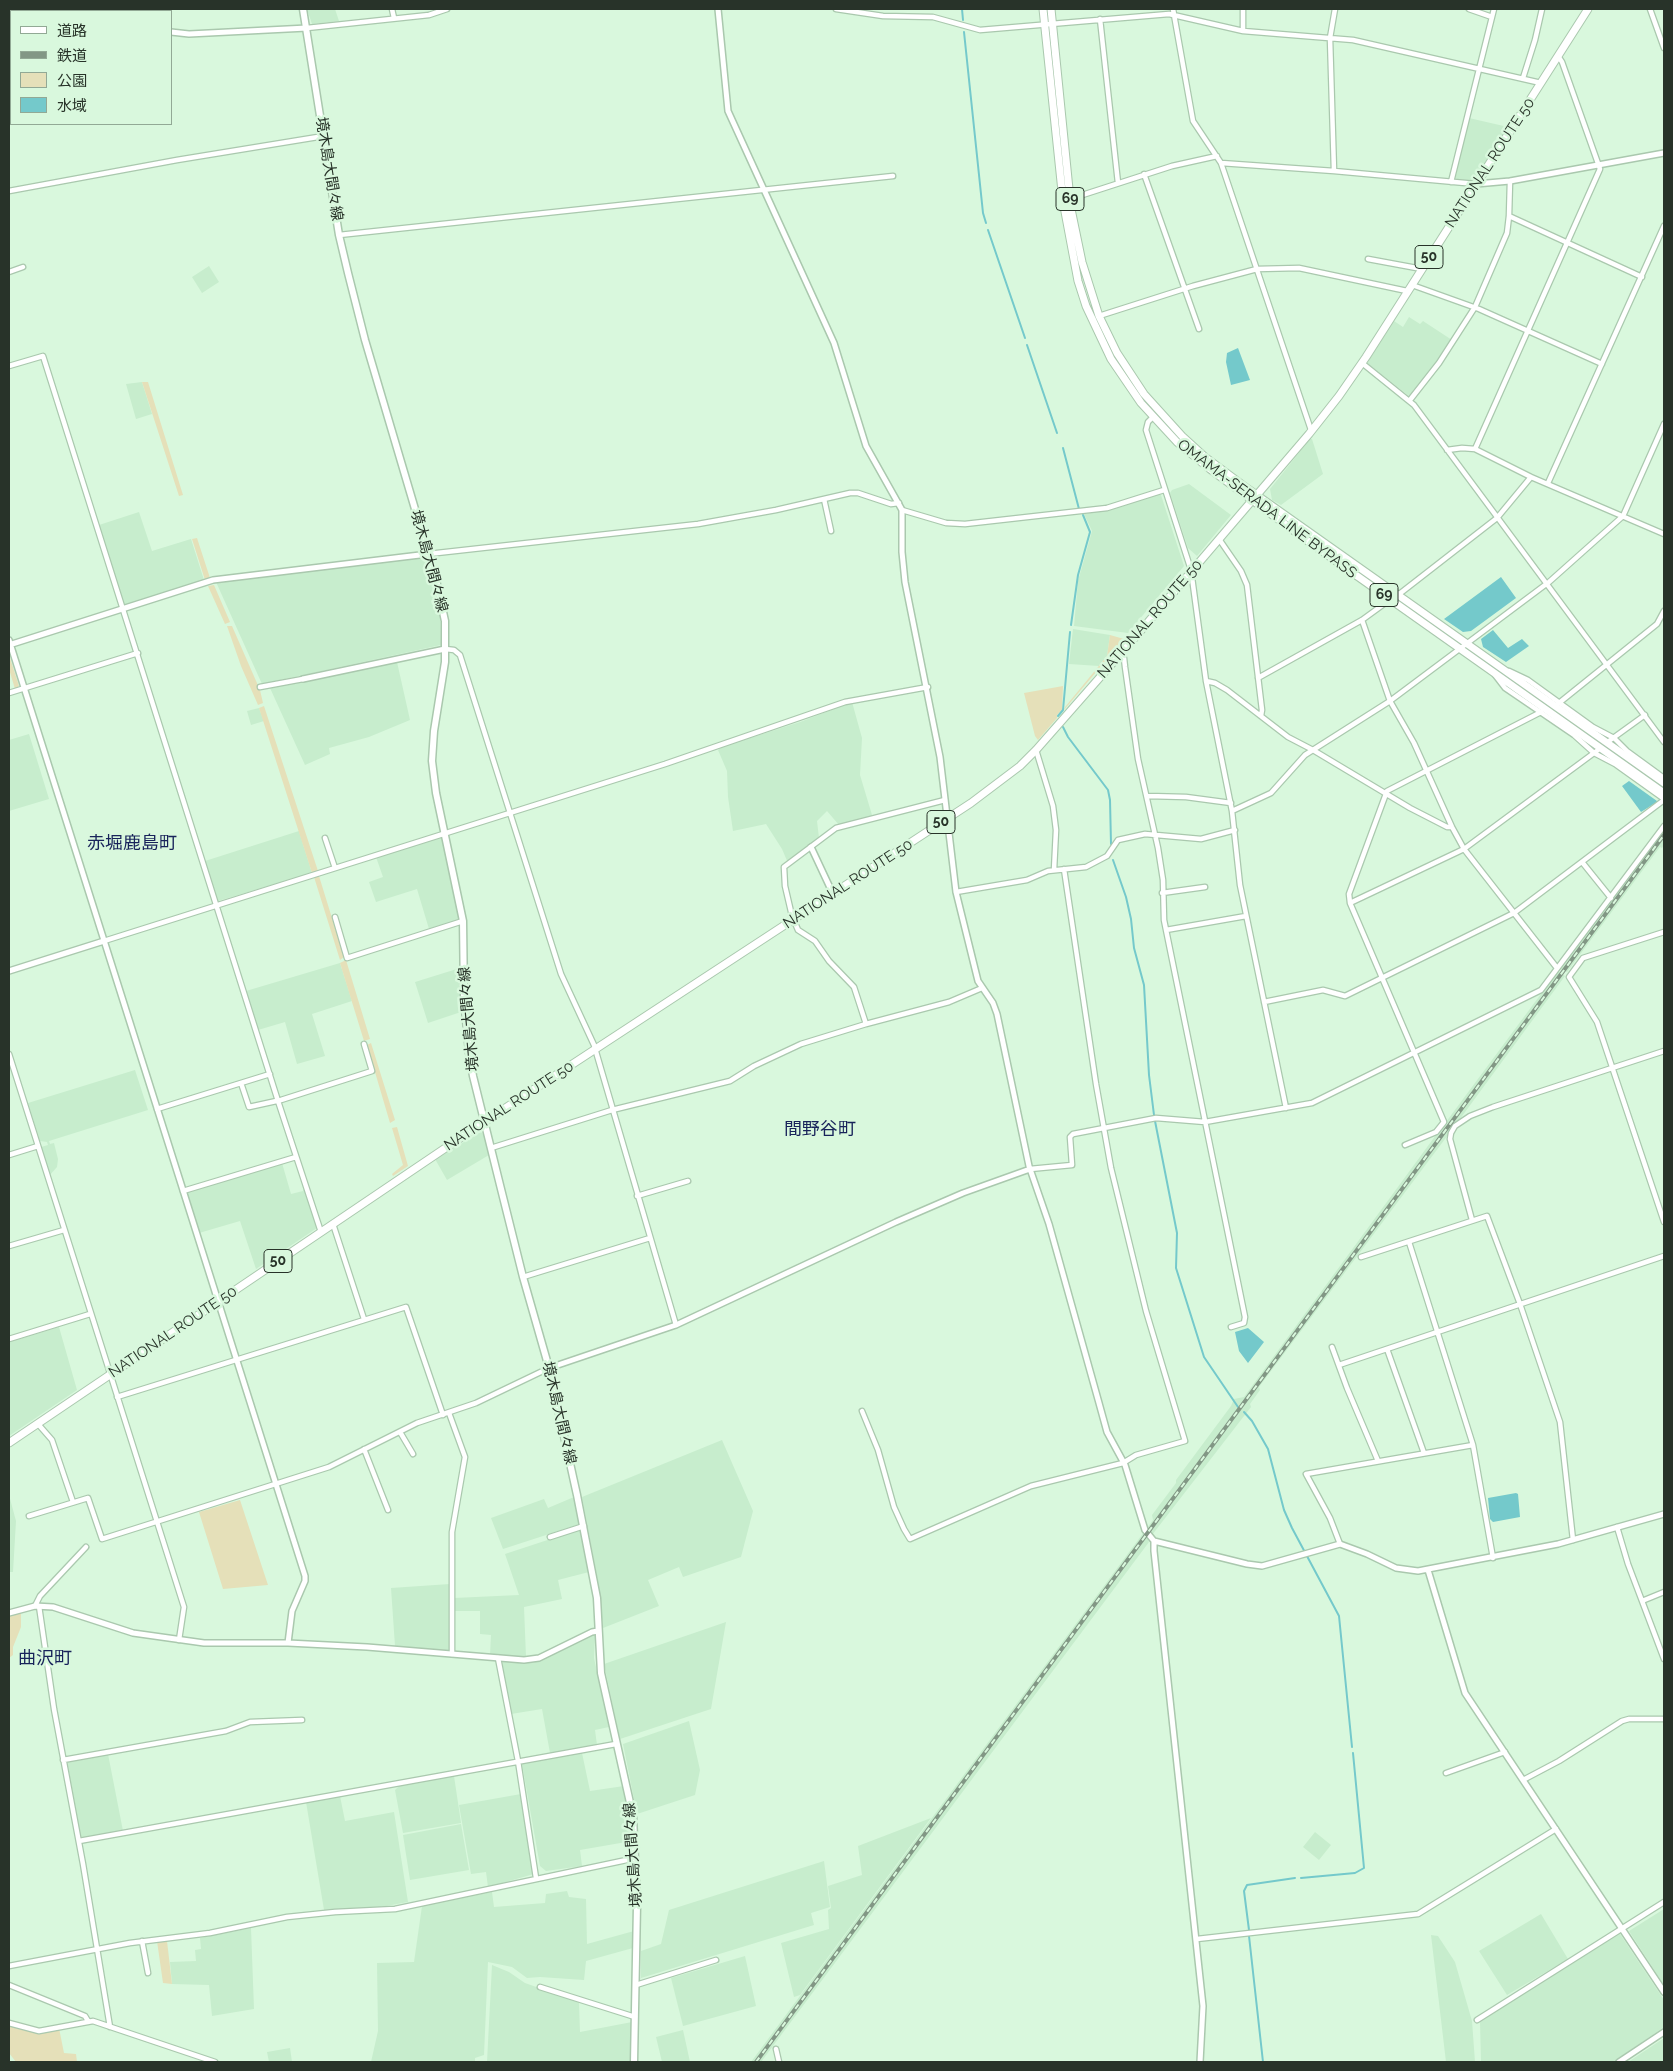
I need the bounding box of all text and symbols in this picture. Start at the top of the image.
legend [10,10,172,125]
text: 道路 [57,22,87,40]
text: 鉄道 [57,47,87,65]
text: 公園 [57,72,87,90]
street label: NATIONAL ROUTE 50 [1441,95,1539,231]
text: 水域 [57,97,87,115]
street label: 境木島大間々線 [312,116,346,222]
road number: 69 [1056,188,1084,210]
road number: 50 [1415,246,1443,268]
street label: OMAMA-SERADA LINE BYPASS [1174,436,1360,582]
street label: 境木島大間々線 [407,508,451,614]
street label: NATIONAL ROUTE 50 [1094,556,1206,682]
road number: 69 [1370,584,1398,606]
road number: 50 [927,810,955,834]
district label: 赤堀鹿島町 [87,833,177,855]
street label: NATIONAL ROUTE 50 [780,835,916,933]
street label: 境木島大間々線 [455,966,483,1072]
street label: NATIONAL ROUTE 50 [441,1057,577,1155]
district label: 間野谷町 [784,1119,856,1141]
road number: 50 [264,1250,292,1272]
street label: NATIONAL ROUTE 50 [105,1282,241,1382]
street label: 境木島大間々線 [538,1360,580,1466]
district label: 曲沢町 [18,1648,72,1670]
street label: 境木島大間々線 [620,1802,646,1908]

